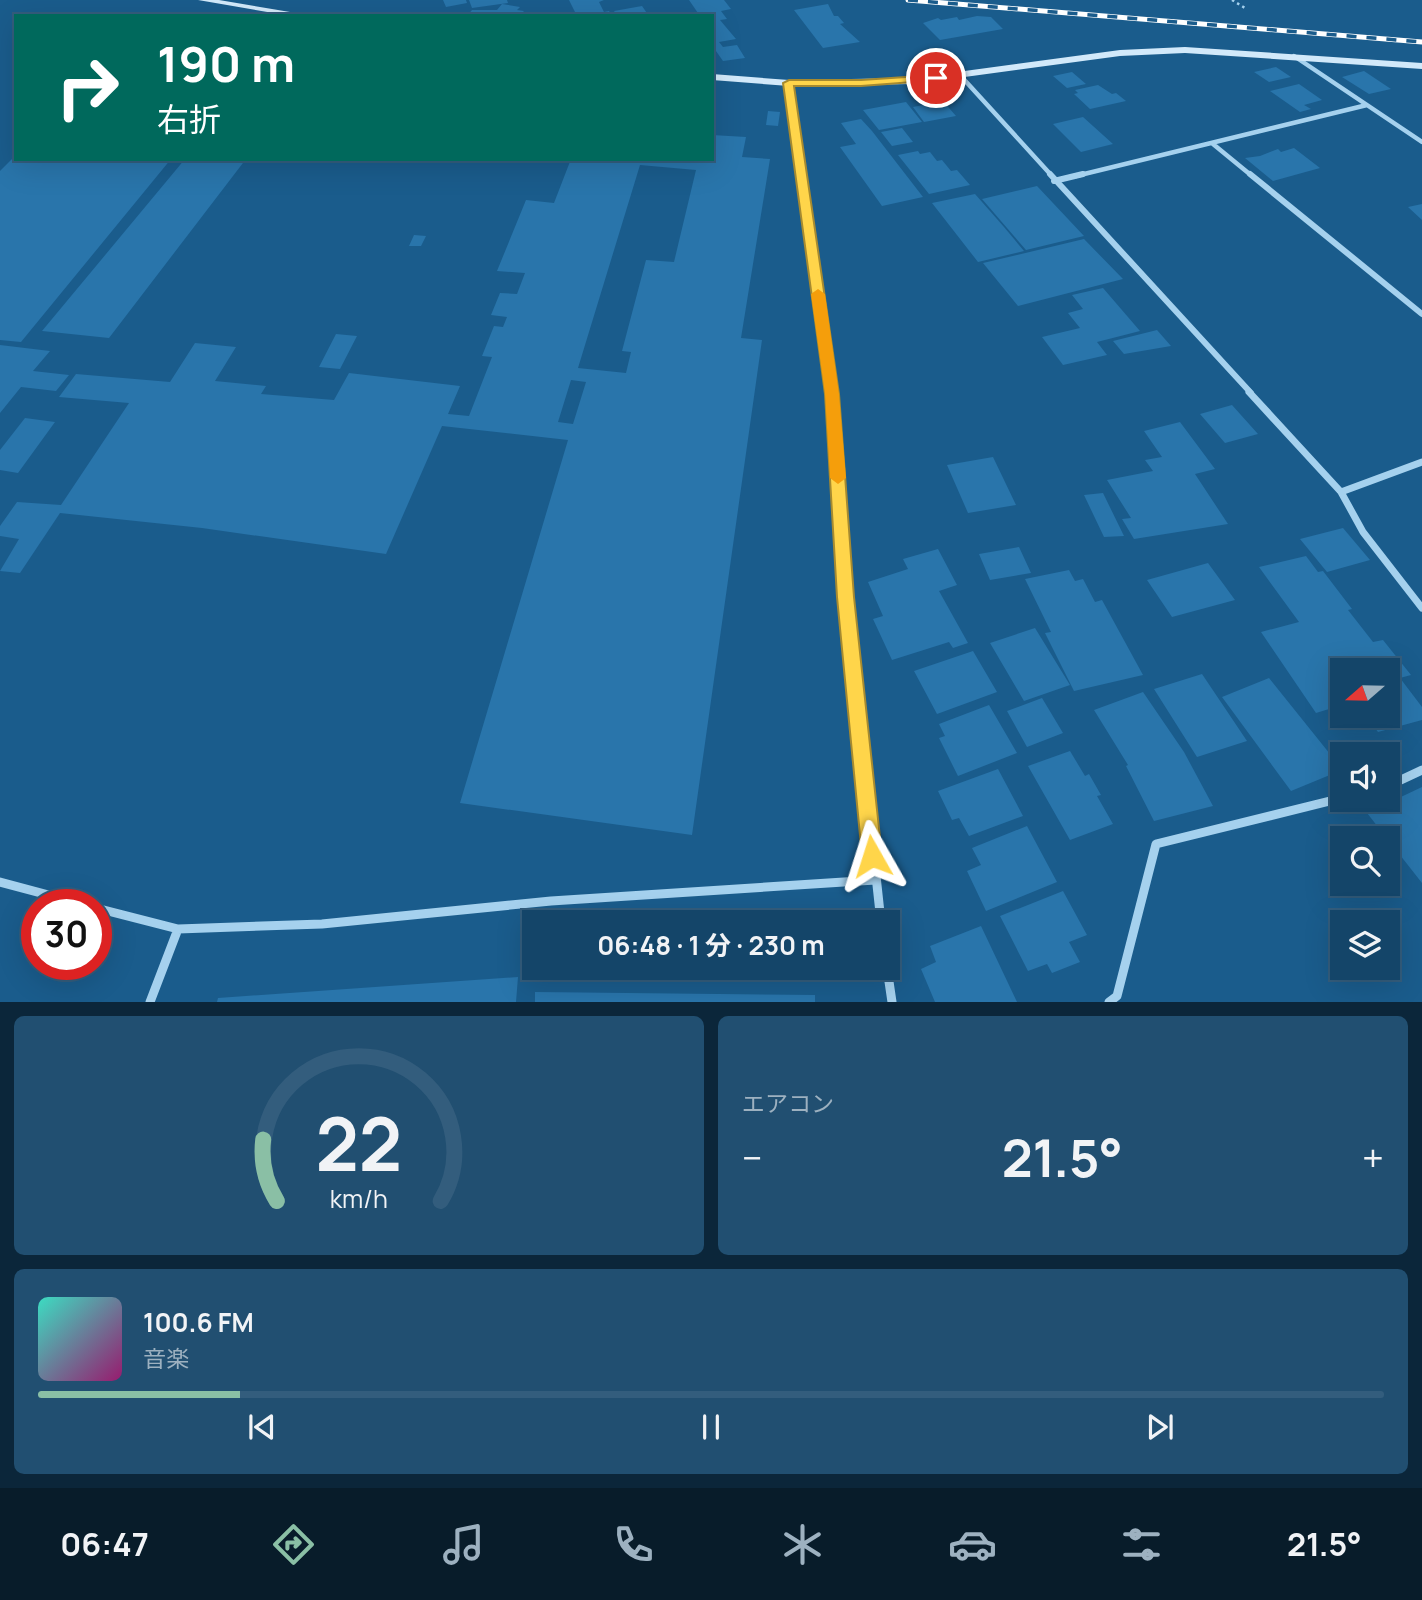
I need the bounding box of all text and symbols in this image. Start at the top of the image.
text: 190 m [157,30,295,97]
icon: right [42,42,133,133]
pin [906,48,966,108]
icon: arrive [917,59,955,97]
text: 右折 [157,97,221,141]
north arrow [1330,658,1400,728]
map controls [1330,658,1400,980]
button: sound [1330,742,1400,812]
position arrow [835,819,909,893]
button: search [1330,826,1400,896]
speed limit sign: 30 [21,889,112,980]
button: layers [1330,910,1400,980]
text: 06:48 · 1 分 · 230 m [597,927,825,963]
text: エアコン [742,1087,834,1119]
text: 22 [316,1094,402,1194]
text: 21.5° [1002,1122,1123,1193]
text: − [742,1131,763,1183]
text: + [1362,1131,1384,1183]
text: km/h [330,1181,388,1216]
text: 100.6 FM [143,1304,254,1340]
text: 音楽 [143,1342,189,1374]
icon: previous [243,1408,281,1446]
icon: pause [692,1408,730,1446]
icon: next [1141,1408,1179,1446]
icon: directions [269,1520,318,1569]
icon: music [439,1520,488,1569]
icon: phone [609,1520,658,1569]
icon: climate [778,1520,827,1569]
icon: car [948,1520,997,1569]
icon: filters [1117,1520,1166,1569]
text: 06:47 [60,1522,149,1566]
text: 21.5° [1287,1522,1362,1566]

